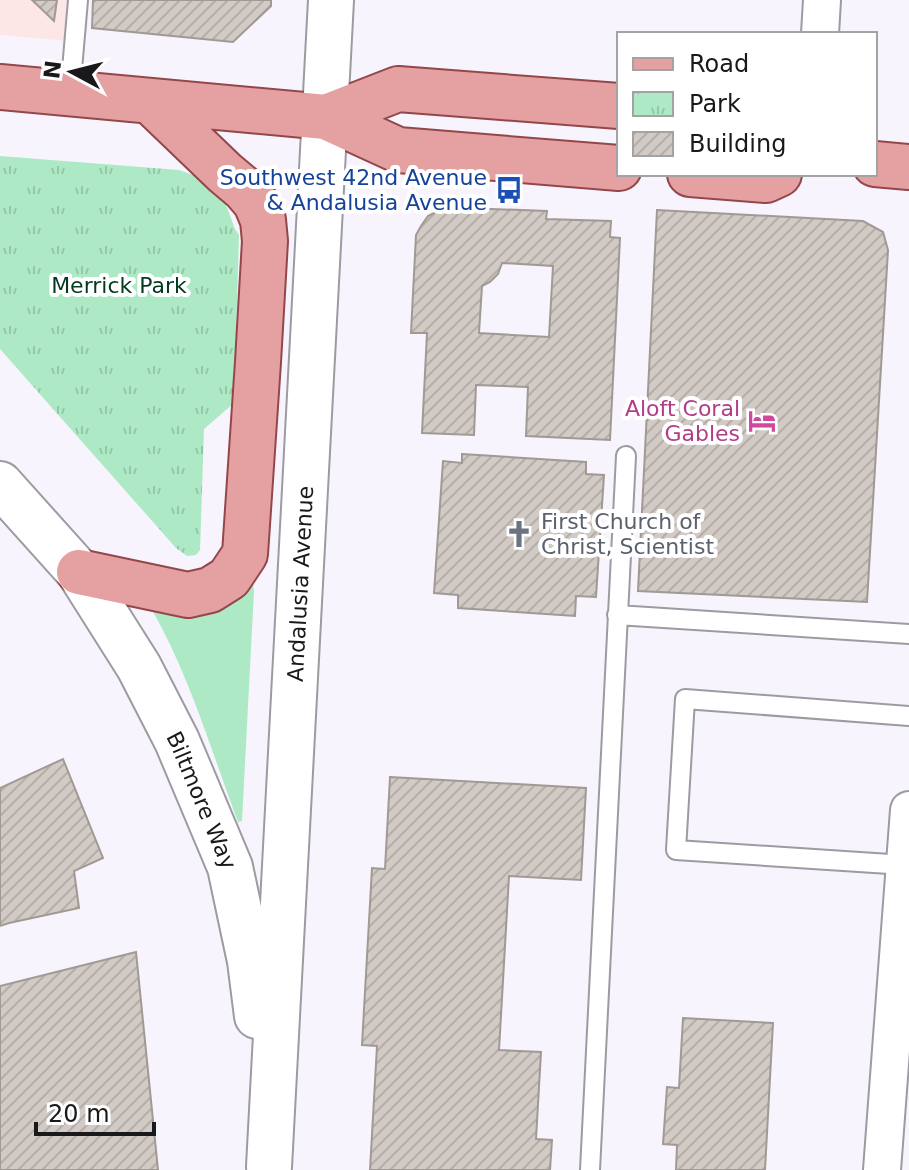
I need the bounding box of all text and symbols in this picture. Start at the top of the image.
north arrow [32,32,112,112]
legend [617,32,877,176]
text: Road [689,50,749,78]
text: N [39,59,66,80]
text: Park [689,90,741,118]
text: Building [689,130,786,158]
place label: Southwest 42nd Avenue & Andalusia Avenue [220,165,487,215]
bus stop icon: Southwest 42nd Avenue & Andalusia Avenue [494,175,524,205]
park label: Merrick Park [51,273,187,298]
place label: Aloft Coral Gables [625,396,740,446]
hotel icon: Aloft Coral Gables [747,406,777,436]
street label: Andalusia Avenue [283,485,318,683]
place label: First Church of Christ, Scientist [541,509,714,559]
church icon: First Church of Christ, Scientist [504,519,534,549]
street label: Biltmore Way [161,727,241,873]
scale bar [36,1086,154,1136]
text: 20 m [48,1100,110,1128]

